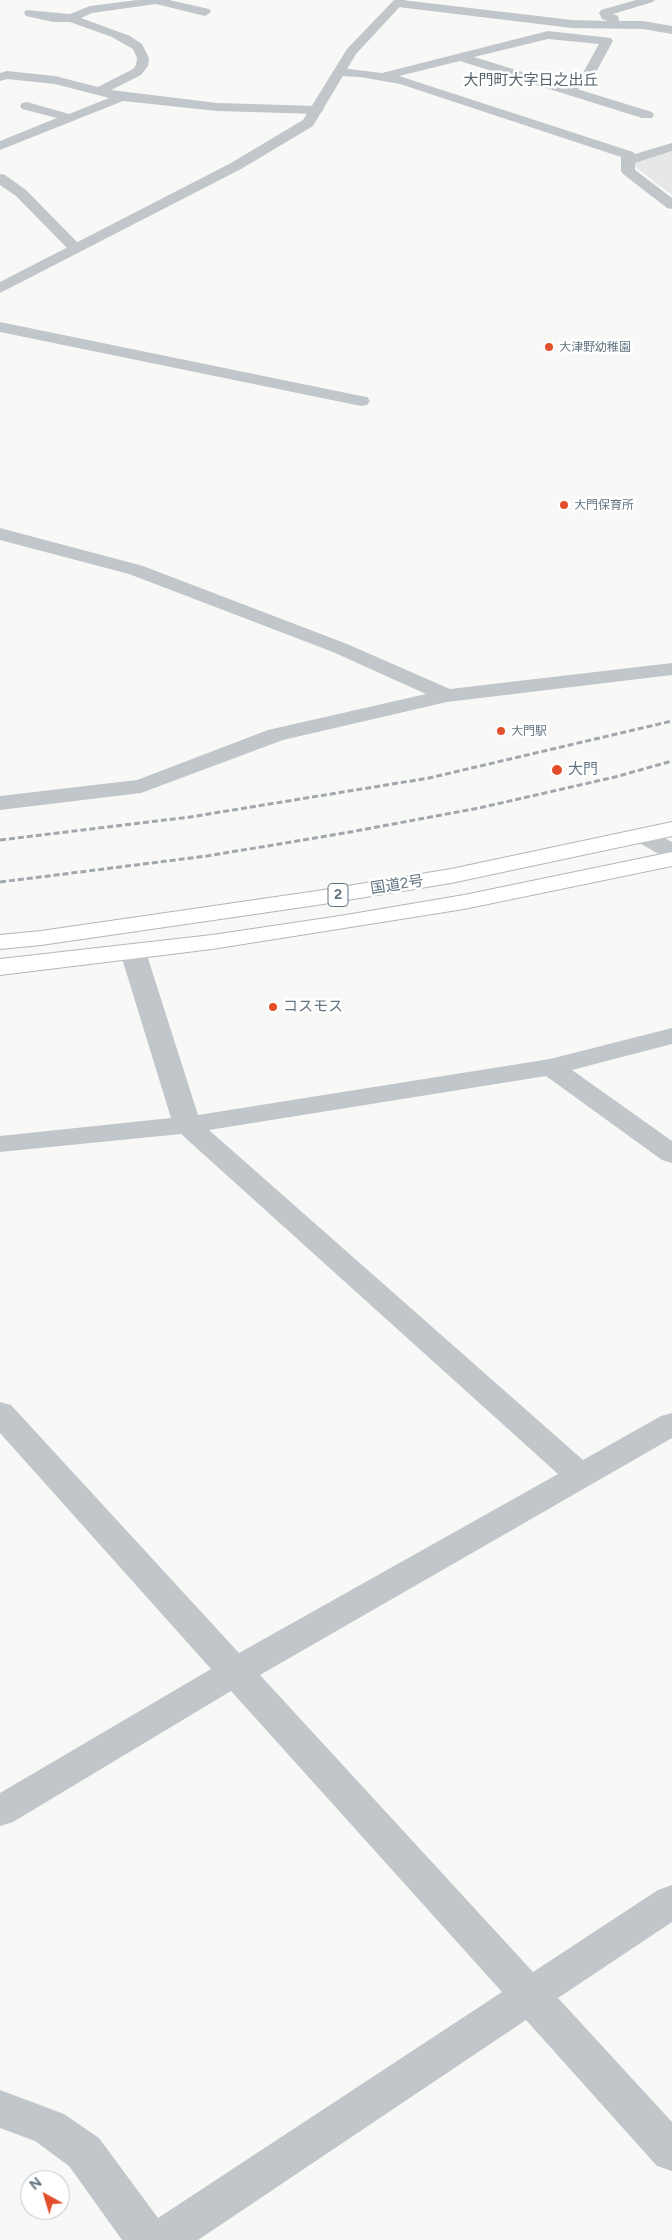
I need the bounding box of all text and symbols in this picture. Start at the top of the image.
district label: 大門町大字日之出丘 [464,72,598,90]
place label: 大津野幼稚園 [559,340,631,354]
marker: 大津野幼稚園 [543,341,555,353]
place label: 大門保育所 [574,498,634,512]
marker: 大門保育所 [558,499,570,511]
place label: 大門駅 [511,724,547,738]
marker: 大門駅 [495,725,507,737]
place label: 大門 [568,761,598,779]
marker: 大門 [550,763,564,777]
street label: 国道2号 [369,872,425,898]
road number: 2 [328,884,348,906]
place label: コスモス [283,998,343,1016]
marker: コスモス [267,1001,279,1013]
north arrow [20,2170,70,2220]
text: N [26,2174,45,2194]

